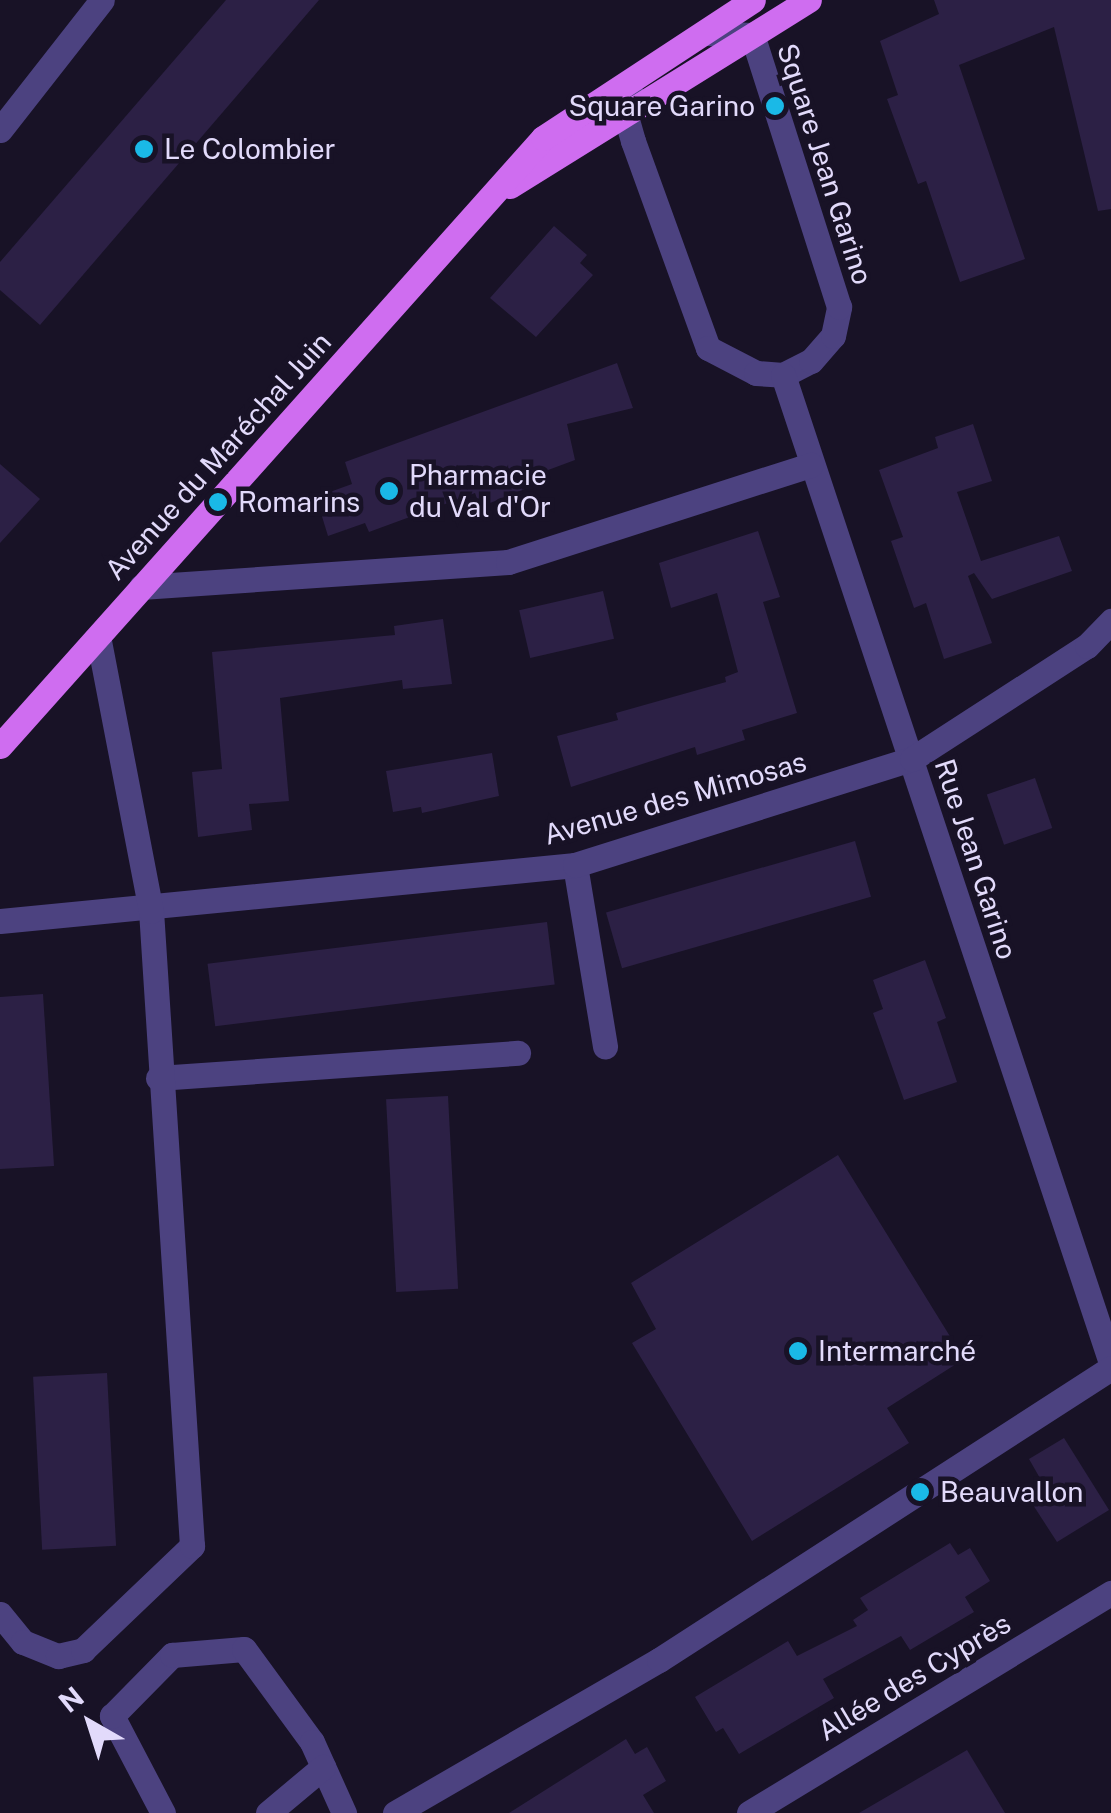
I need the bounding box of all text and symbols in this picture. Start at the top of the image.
street label: Square Jean Garino [770,39,880,289]
place label: Square Garino [568,89,755,123]
marker: Square Garino [764,95,786,117]
place label: Le Colombier [164,132,336,166]
marker: Le Colombier [133,138,155,160]
street label: Avenue du Maréchal Juin [98,325,338,587]
place label: Pharmacie du Val d'Or [409,458,552,524]
marker: Pharmacie du Val d'Or [378,480,400,502]
place label: Romarins [238,485,360,519]
marker: Romarins [207,491,229,513]
street label: Avenue des Mimosas [540,744,810,852]
street label: Rue Jean Garino [928,755,1024,963]
place label: Intermarché [818,1334,976,1368]
marker: Intermarché [787,1340,809,1362]
place label: Beauvallon [940,1475,1083,1509]
marker: Beauvallon [909,1481,931,1503]
street label: Allée des Cyprès [811,1606,1017,1748]
north arrow [40,1673,140,1773]
text: N [52,1680,90,1719]

